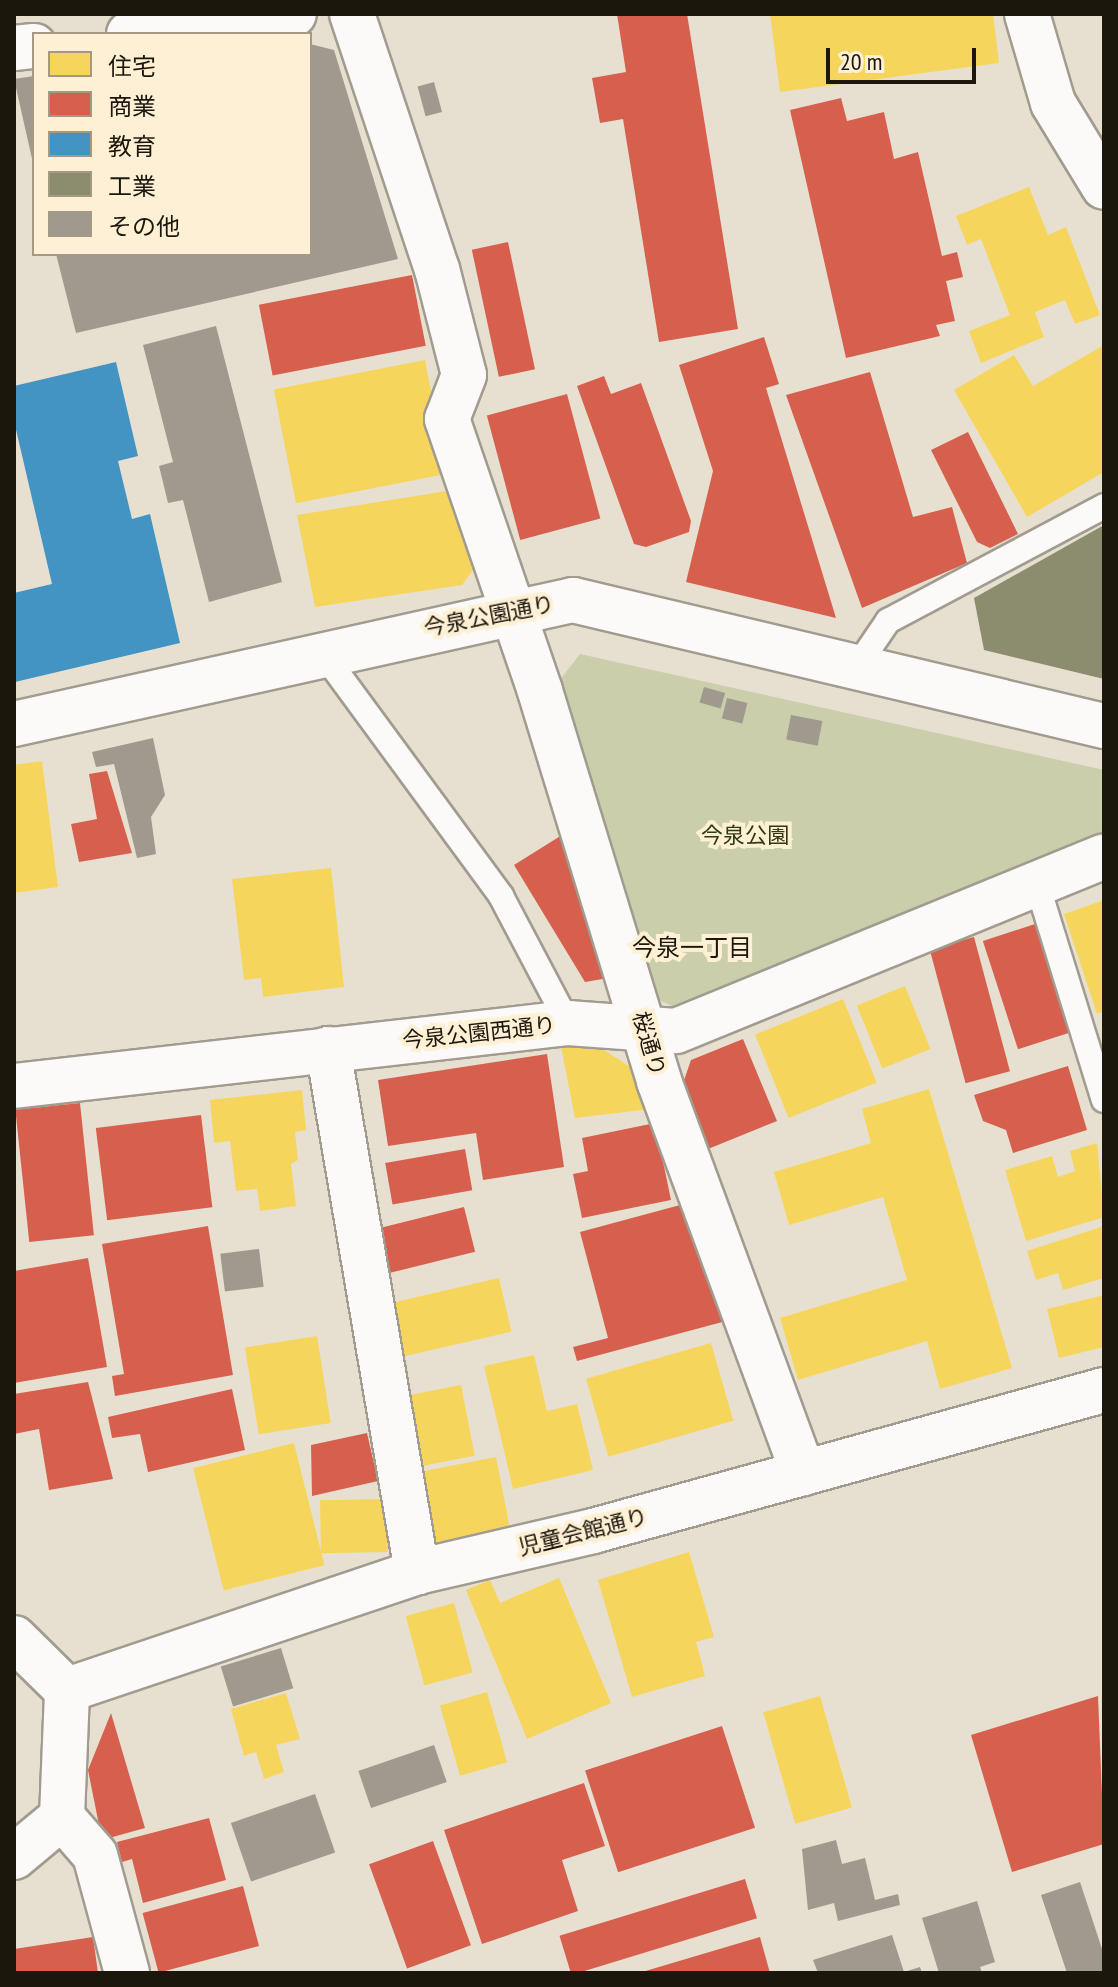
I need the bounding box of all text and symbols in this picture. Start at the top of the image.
legend [32,32,312,256]
scale bar [830,32,980,82]
text: 20 m [840,46,882,77]
text: 住宅 [108,51,156,82]
text: 商業 [108,91,156,122]
text: 教育 [108,131,156,162]
text: 工業 [108,171,156,202]
text: その他 [108,211,180,242]
street label: 今泉公園通り [422,590,556,642]
park label: 今泉公園 [701,823,789,849]
district label: 今泉一丁目 [632,934,752,962]
street label: 桜通り [627,1009,671,1079]
street label: 今泉公園西通り [401,1012,557,1054]
street label: 児童会館通り [516,1503,650,1561]

